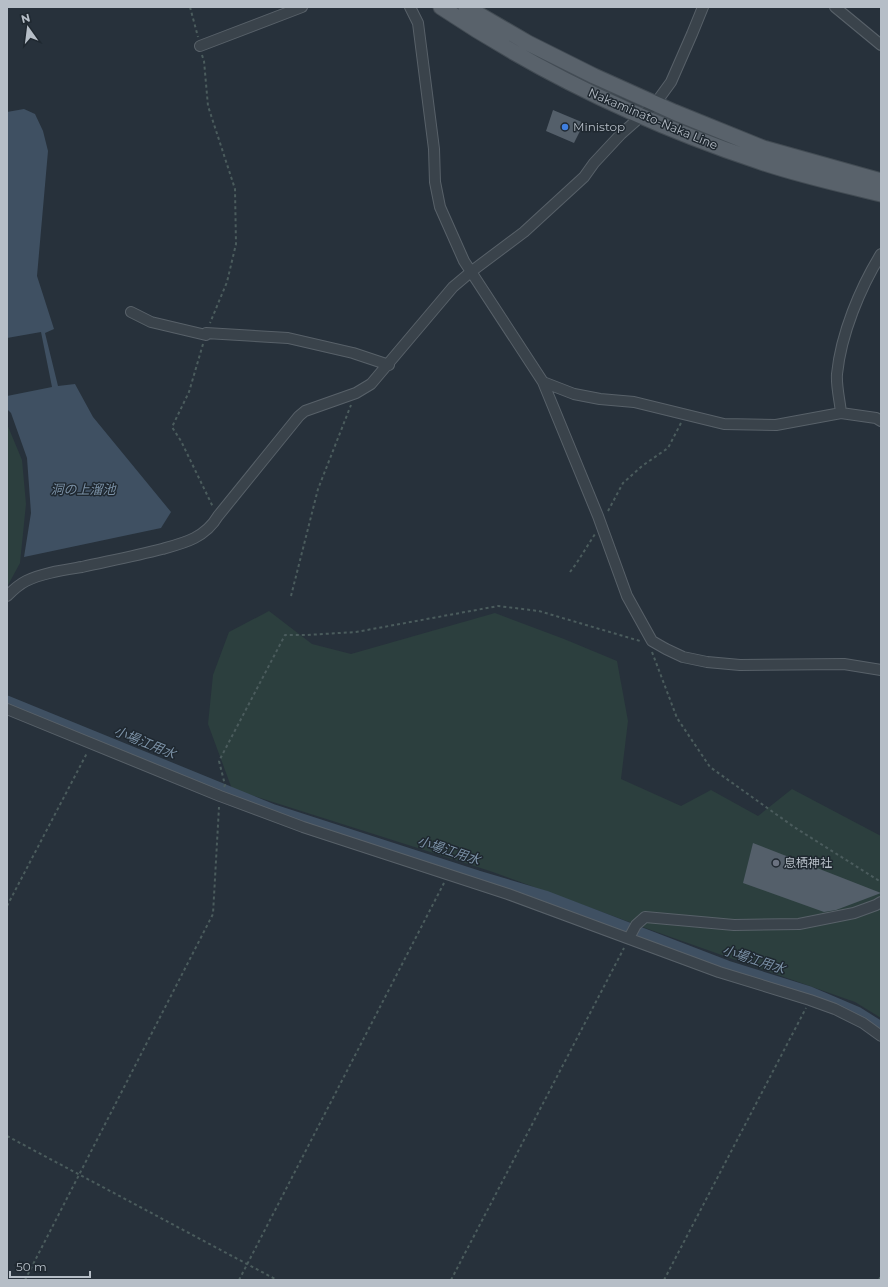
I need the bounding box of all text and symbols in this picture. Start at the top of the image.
north arrow [8,8,48,48]
text: N [20,10,32,26]
street label: Nakaminato-Naka Line [586,85,720,153]
place label: Ministop [573,119,625,134]
marker: Ministop [560,122,570,132]
water label: 洞の上溜池 [50,481,117,497]
water label: 小場江用水 [112,722,180,762]
water label: 小場江用水 [416,832,484,868]
place label: 息栖神社 [784,855,832,870]
marker: 息栖神社 [771,858,781,868]
water label: 小場江用水 [721,941,789,977]
scale bar [10,1253,90,1279]
text: 50 m [16,1259,47,1274]

